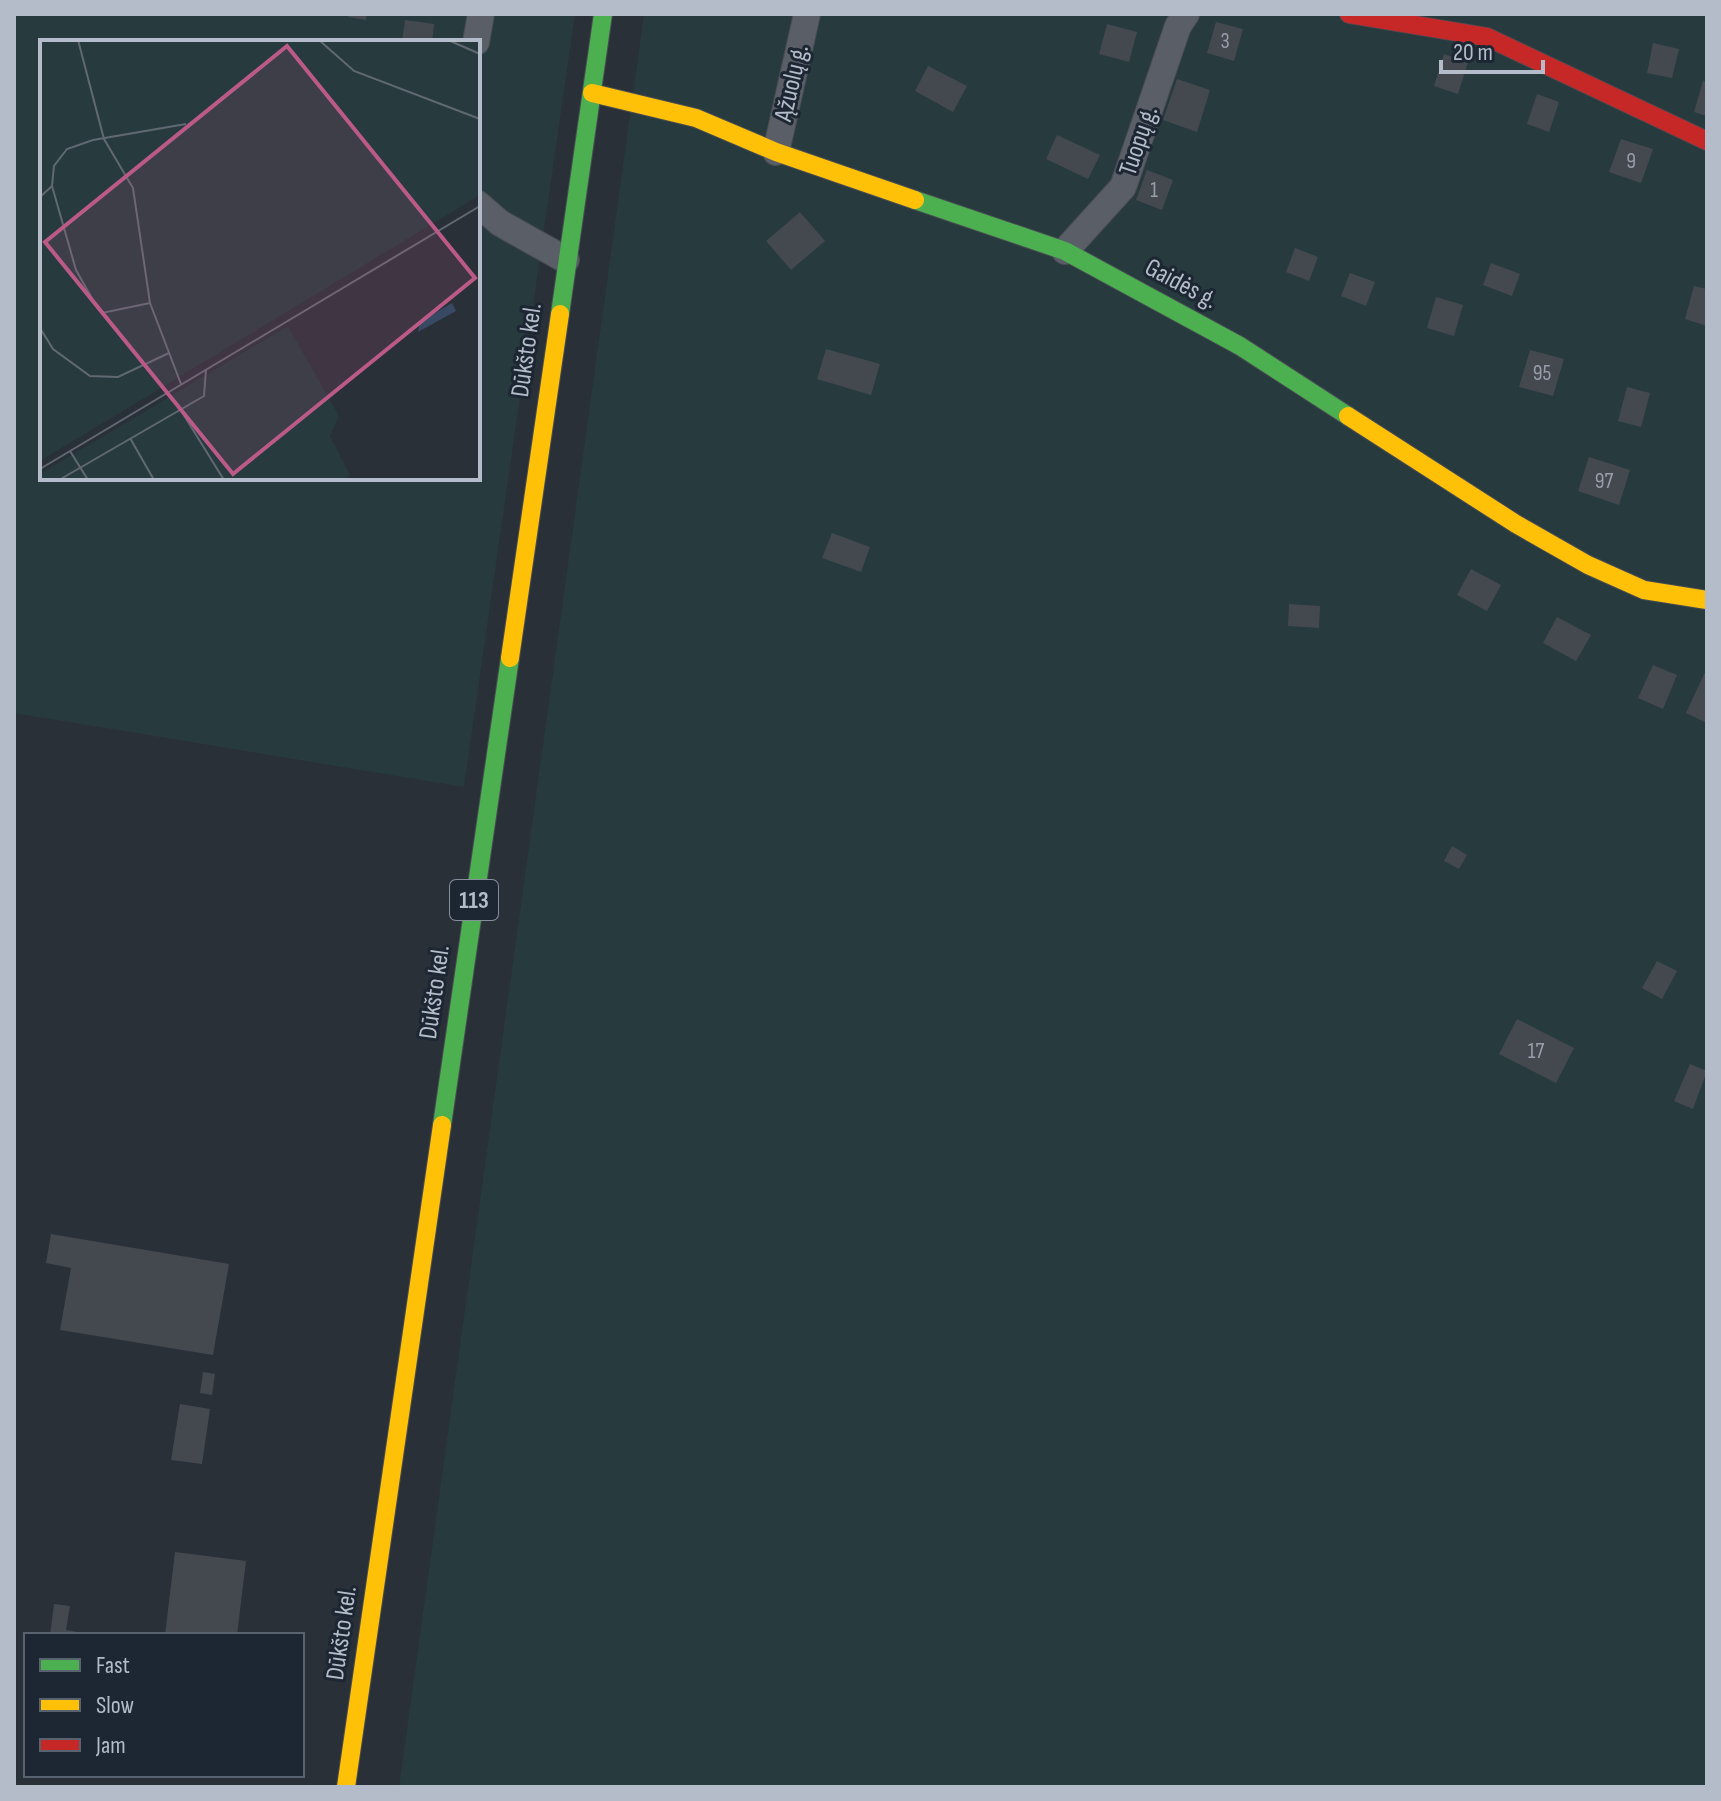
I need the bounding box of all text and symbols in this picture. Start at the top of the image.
scale bar [1441,24,1543,74]
house number: 3 [1220,28,1230,55]
text: 20 m [1453,38,1493,67]
inset map [40,40,480,480]
street label: Ąžuolų g. [768,42,816,125]
street label: Tuopų g. [1113,102,1165,180]
house number: 9 [1626,148,1636,175]
house number: 1 [1150,177,1158,204]
street label: Gaidės g. [1139,252,1223,316]
street label: Dūkšto kel. [505,301,549,399]
house number: 95 [1533,360,1551,387]
house number: 97 [1595,468,1613,495]
road number: 113 [450,880,498,920]
street label: Dūkšto kel. [413,943,457,1041]
house number: 17 [1528,1038,1544,1065]
street label: Dūkšto kel. [320,1584,364,1682]
legend [24,1633,304,1777]
text: Fast [96,1651,130,1680]
text: Slow [96,1691,134,1720]
text: Jam [95,1731,126,1760]

